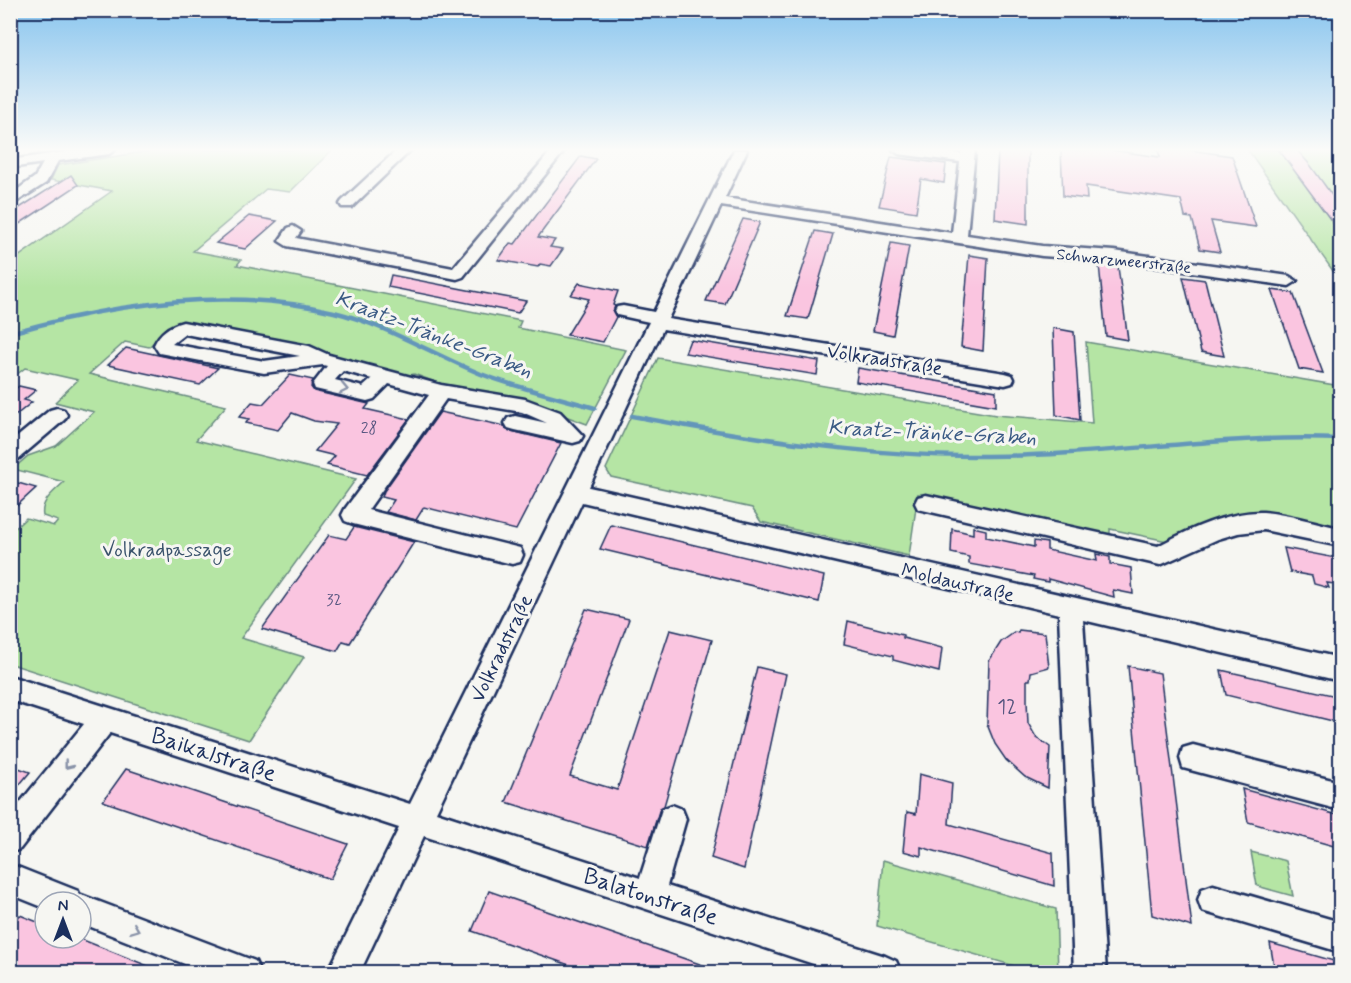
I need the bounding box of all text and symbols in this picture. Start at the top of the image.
street label: Schwarzmeerstraße [1055,244,1192,279]
water label: Kraatz-Tränke-Graben [331,284,536,385]
street label: Volkradstraße [825,338,945,383]
one-way arrow [339,382,349,395]
water label: Kraatz-Tränke-Graben [827,414,1037,452]
house number: 28 [361,418,377,439]
park label: Volkradpassage [102,537,232,565]
street label: Moldaustraße [898,557,1017,610]
house number: 32 [326,590,342,611]
street label: Volkradstraße [465,590,540,707]
house number: 12 [997,694,1017,721]
street label: Baikalstraße [147,721,280,790]
one-way arrow [65,758,76,769]
street label: Balatonstraße [579,861,722,934]
north arrow [33,890,93,950]
text: N [58,896,68,917]
one-way arrow [129,922,140,934]

